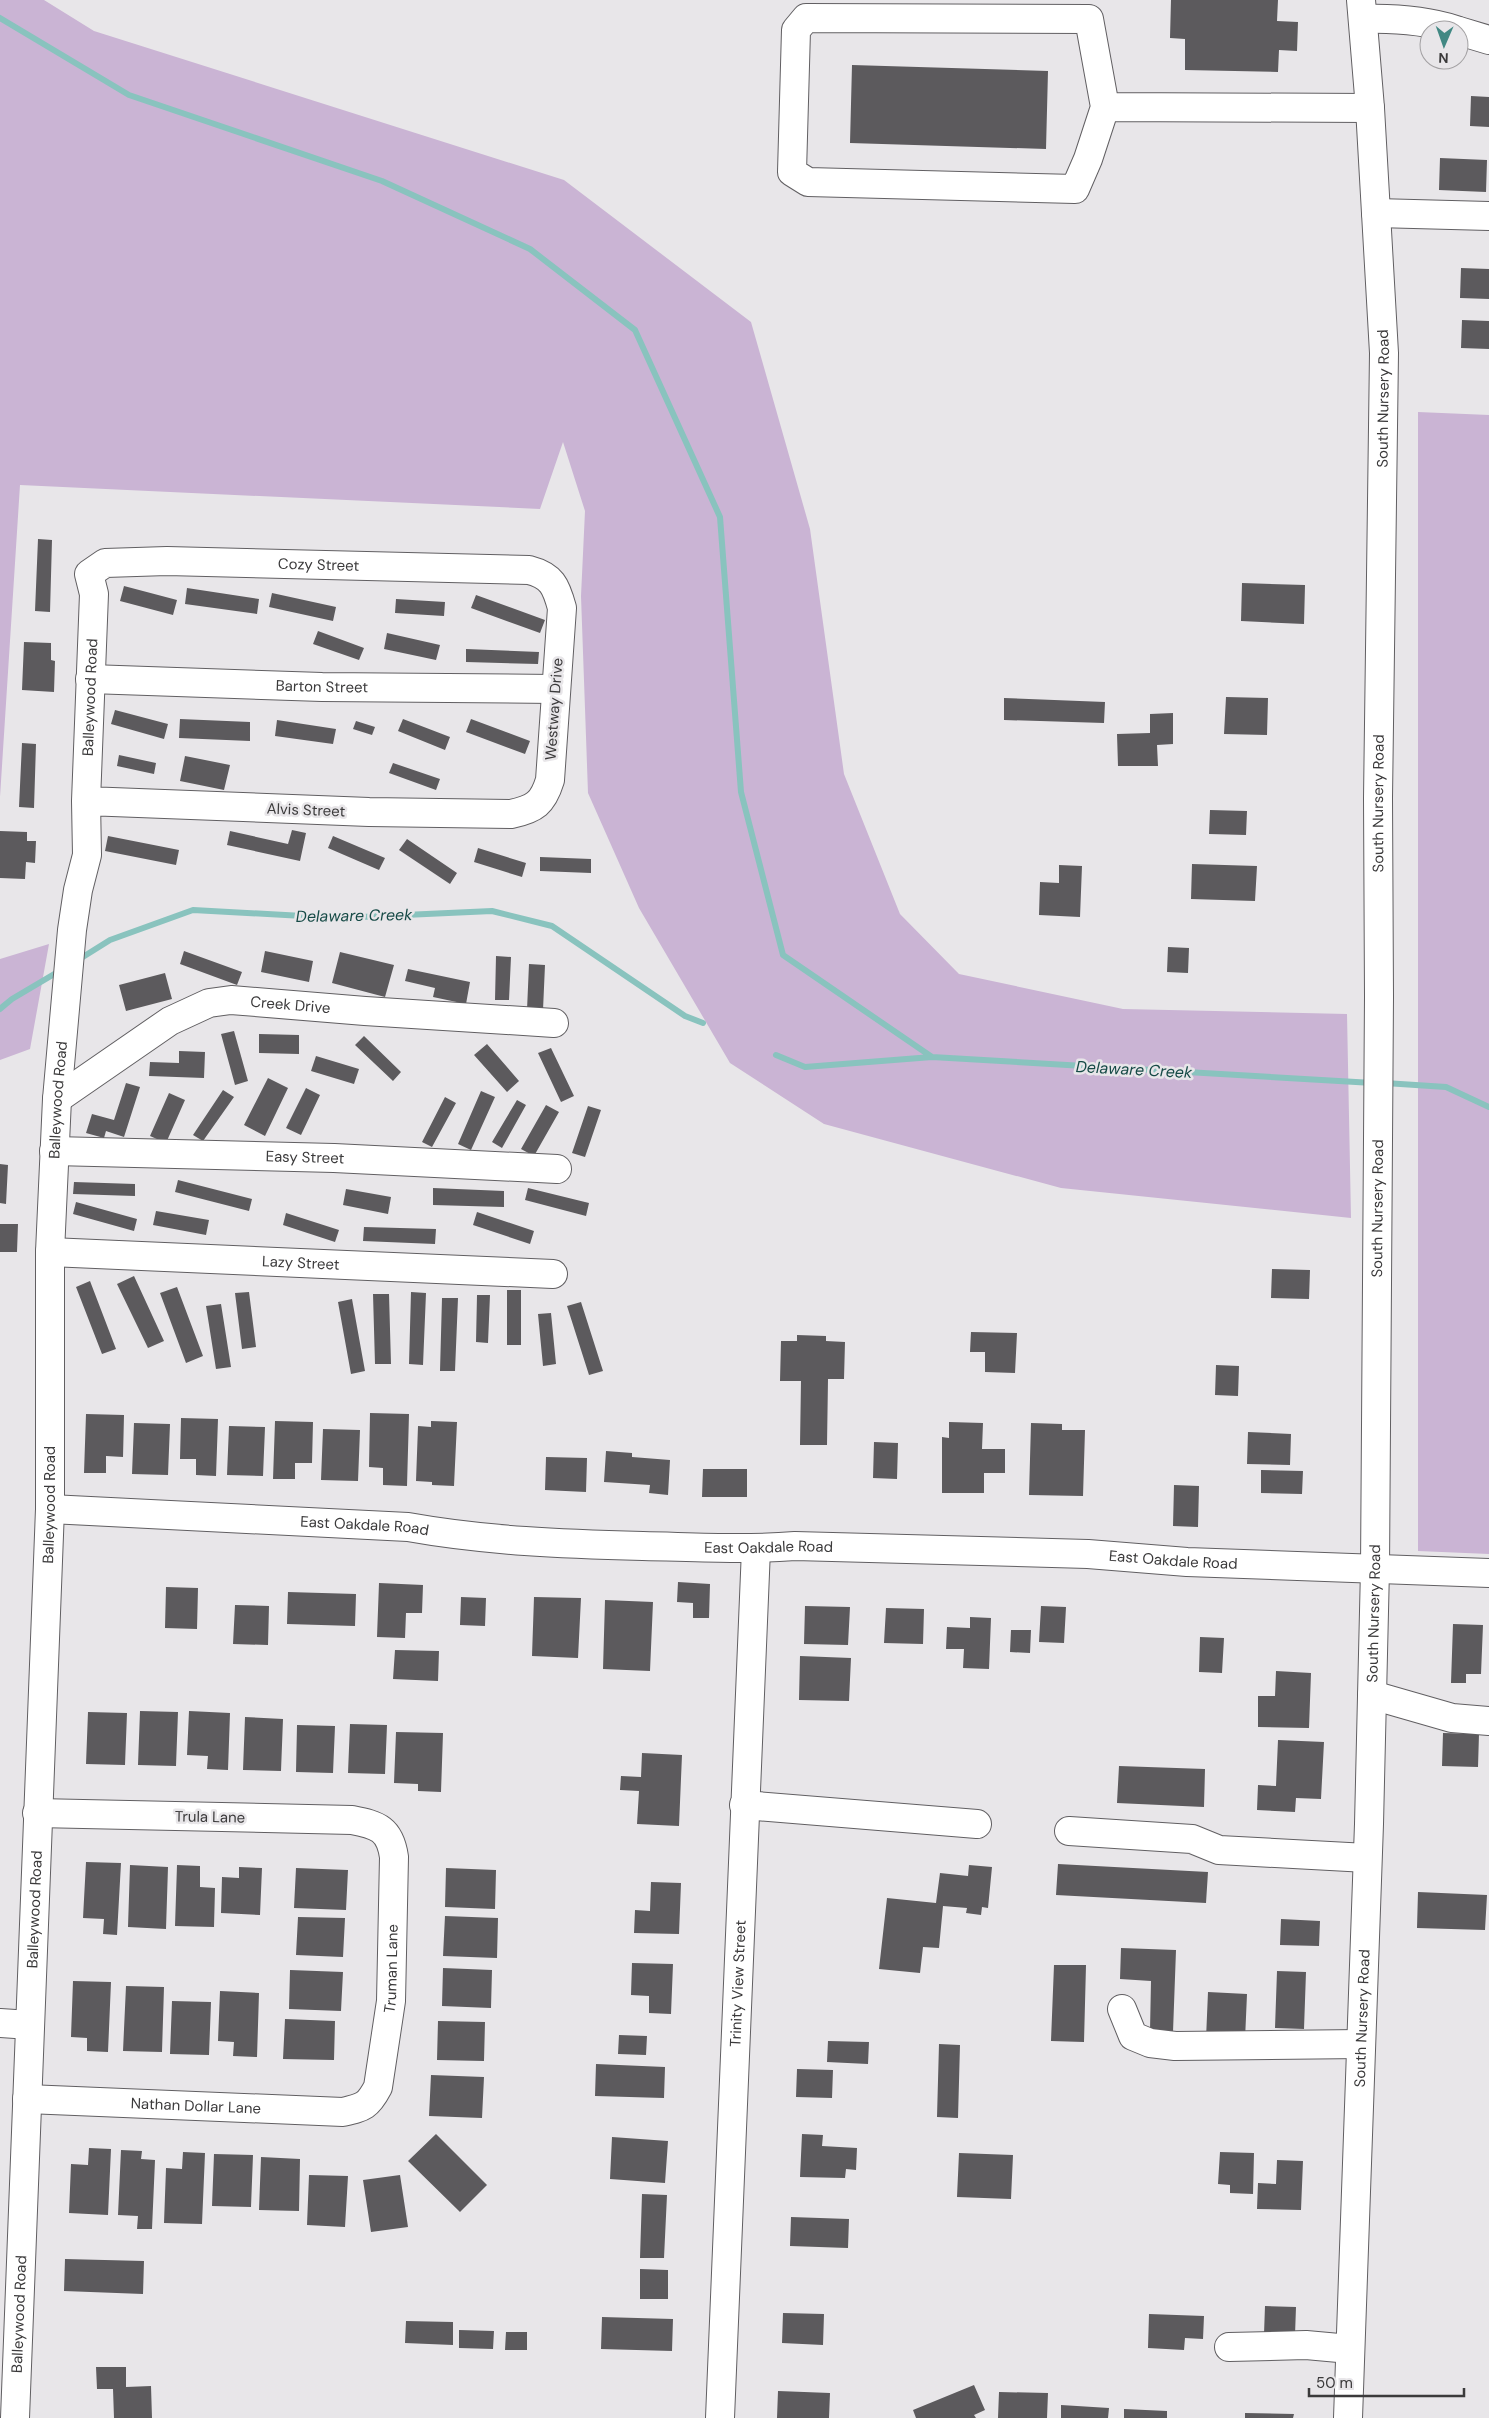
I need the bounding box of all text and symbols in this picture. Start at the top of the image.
north arrow [1419,20,1469,70]
text: N [1438,49,1449,67]
street label: South Nursery Road [1372,329,1394,468]
street label: Cozy Street [278,554,360,576]
street label: Balleywood Road [78,638,102,756]
street label: Westway Drive [540,657,568,761]
street label: Barton Street [275,675,368,697]
street label: South Nursery Road [1368,734,1389,873]
street label: Alvis Street [266,799,346,821]
water label: Delaware Creek [296,904,413,927]
street label: Creek Drive [250,992,331,1018]
street label: Balleywood Road [44,1040,72,1159]
water label: Delaware Creek [1075,1056,1194,1083]
street label: South Nursery Road [1367,1139,1388,1278]
street label: Easy Street [265,1146,345,1169]
street label: Lazy Street [261,1251,340,1275]
street label: Balleywood Road [38,1446,60,1564]
street label: East Oakdale Road [300,1512,430,1540]
street label: East Oakdale Road [704,1536,833,1558]
street label: South Nursery Road [1362,1544,1385,1683]
street label: East Oakdale Road [1108,1546,1238,1574]
street label: Trula Lane [175,1806,245,1828]
street label: Balleywood Road [22,1850,47,1969]
street label: Trinity View Street [725,1919,751,2047]
street label: Truman Lane [379,1924,403,2015]
street label: South Nursery Road [1350,1949,1375,2088]
street label: Nathan Dollar Lane [130,2093,262,2119]
street label: Balleywood Road [7,2255,31,2373]
scale bar [1309,2366,1464,2398]
text: 50 m [1316,2373,1353,2393]

